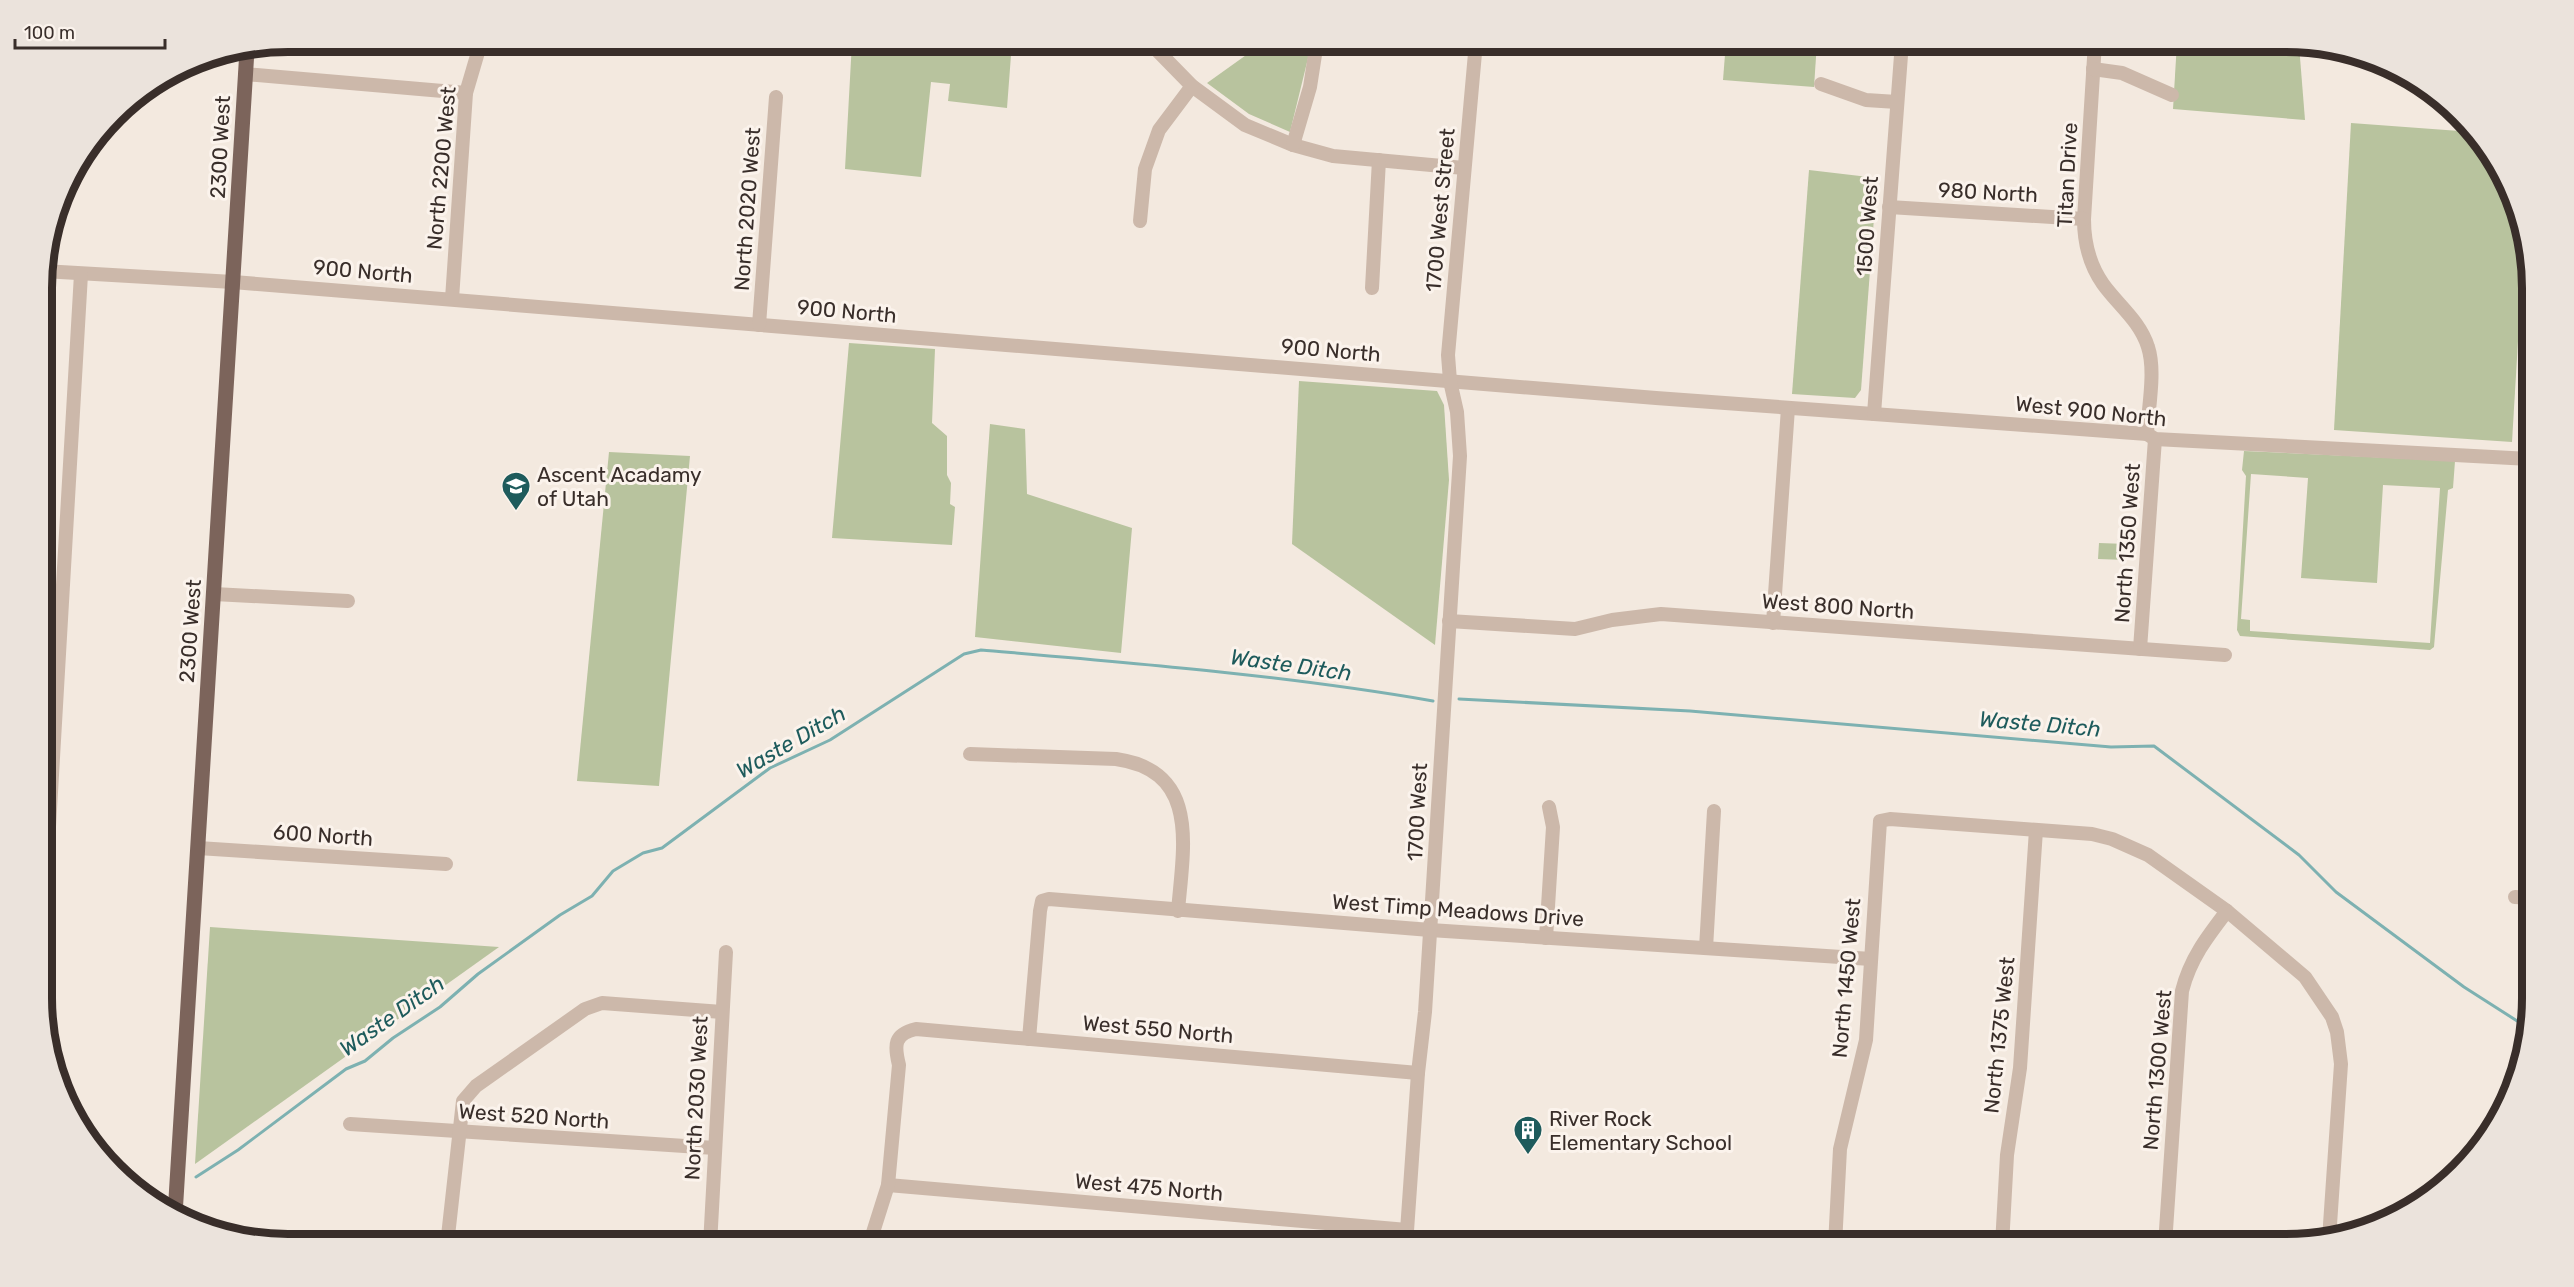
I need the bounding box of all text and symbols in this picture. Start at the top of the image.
scale bar [15,12,165,50]
text: 100 m [24,22,75,44]
street label: North 2200 West [421,85,461,251]
street label: 2300 West [205,95,235,199]
street label: Titan Drive [2052,122,2082,228]
street label: North 2020 West [729,126,765,292]
street label: 1700 West Street [1420,127,1460,293]
street label: 1500 West [1851,175,1883,277]
street label: 980 North [1937,177,2039,207]
street label: 900 North [312,254,414,288]
street label: 900 North [796,294,898,328]
street label: 900 North [1280,333,1382,367]
street label: West 900 North [2014,391,2168,431]
place label: Ascent Acadamy of Utah [537,462,702,511]
street label: North 1350 West [2109,462,2145,624]
school or university icon: Ascent Acadamy of Utah [500,470,532,512]
street label: 2300 West [174,579,206,683]
street label: West 800 North [1761,588,1915,624]
water label: Waste Ditch [1229,643,1353,687]
water label: Waste Ditch [731,700,851,784]
water label: Waste Ditch [1978,705,2102,743]
street label: 1700 West [1402,762,1432,862]
street label: 600 North [272,819,374,851]
street label: West Timp Meadows Drive [1331,889,1585,931]
street label: North 1450 West [1827,897,1865,1059]
street label: North 1375 West [1978,955,2020,1115]
water label: Waste Ditch [334,970,450,1062]
street label: North 1300 West [2138,989,2176,1151]
street label: West 550 North [1082,1010,1234,1048]
street label: North 2030 West [679,1015,713,1181]
street label: West 520 North [458,1098,610,1134]
place label: River Rock Elementary School [1549,1106,1732,1155]
building icon: River Rock Elementary School [1512,1114,1544,1156]
street label: West 475 North [1074,1168,1224,1206]

